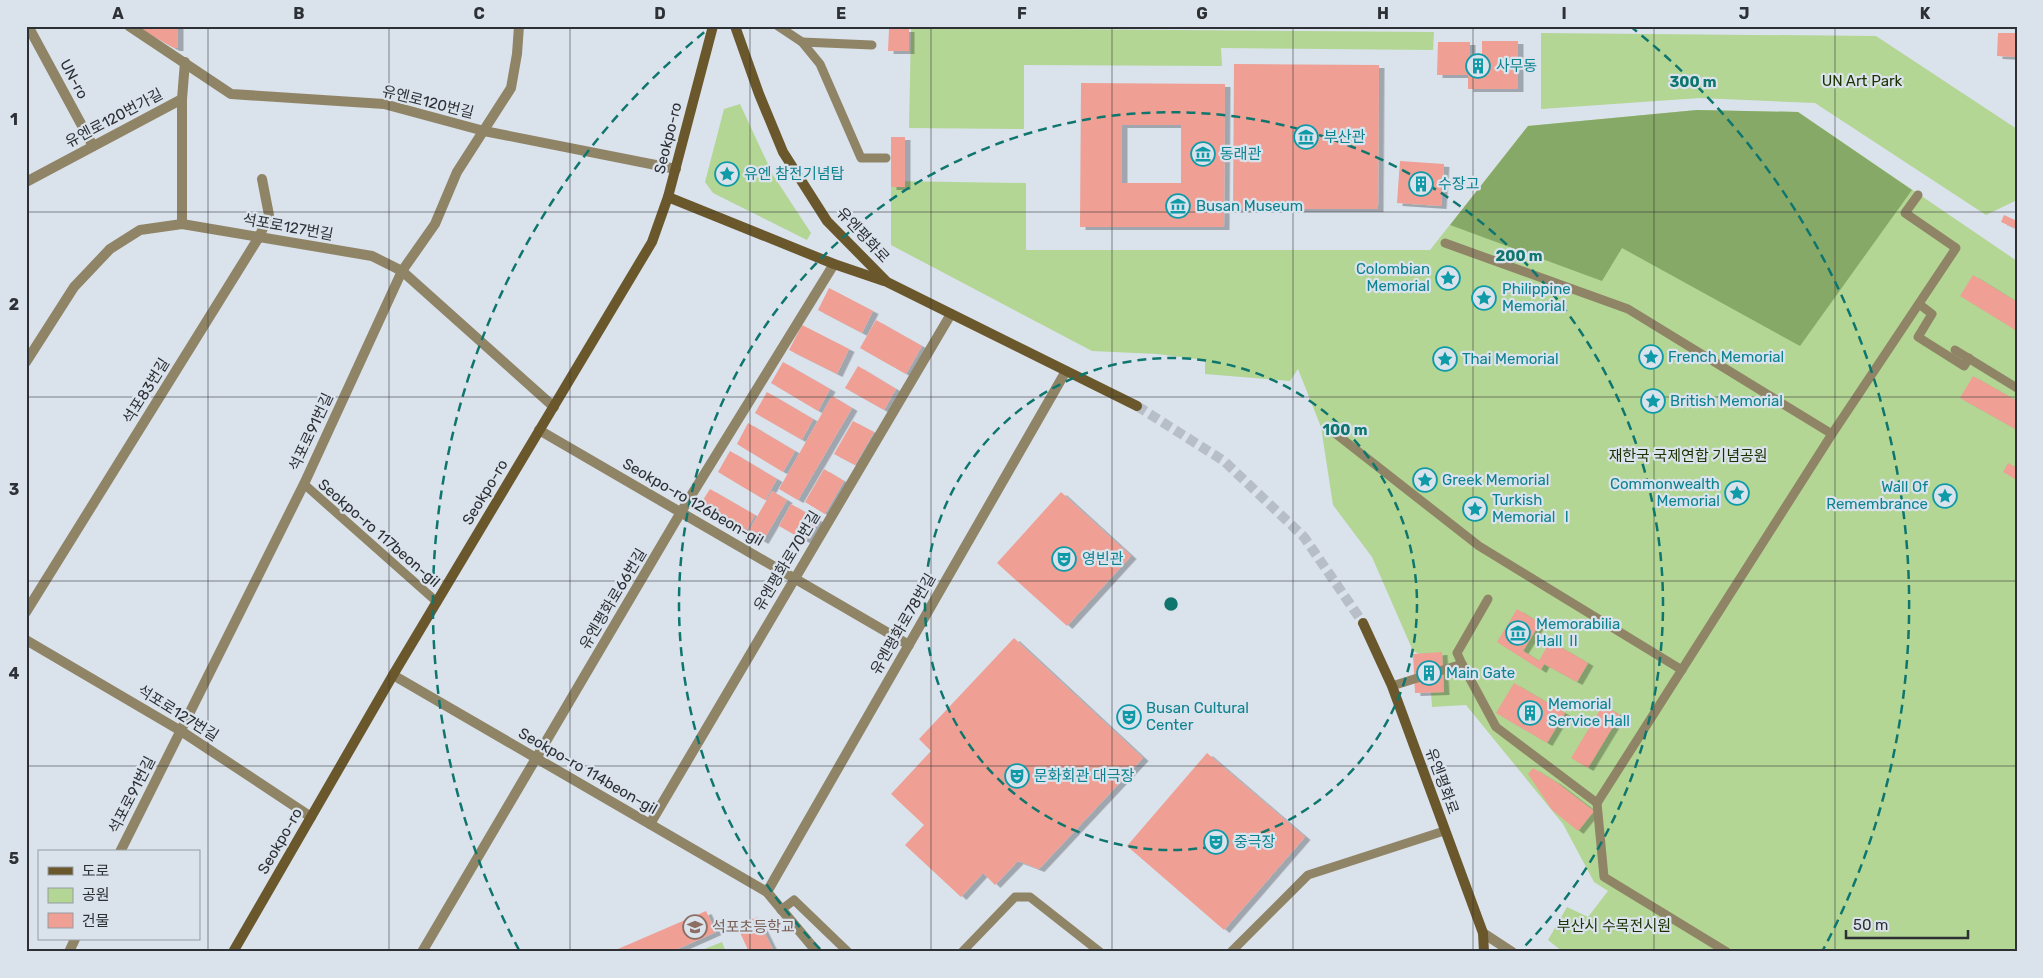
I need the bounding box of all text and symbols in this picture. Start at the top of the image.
text: A [112,4,124,23]
text: B [293,4,305,23]
text: C [473,4,485,23]
text: D [654,4,666,23]
text: E [836,4,846,23]
text: F [1017,4,1027,23]
text: G [1196,4,1208,23]
text: H [1377,4,1389,23]
text: I [1561,4,1567,23]
text: J [1739,4,1749,23]
text: K [1920,4,1931,23]
building icon: 사무동 [1465,53,1491,79]
street label: UN-ro [56,56,92,102]
place label: 사무동 [1496,57,1537,75]
park label: UN Art Park [1822,72,1903,90]
text: 300 m [1669,73,1717,91]
street label: 유엔로120번길 [380,82,476,122]
street label: 유엔로120번가길 [62,85,166,151]
street label: Seokpo-ro [650,100,686,176]
text: 1 [10,110,18,129]
museum icon: 부산관 [1293,124,1319,150]
place label: 부산관 [1324,128,1366,146]
museum icon: 동래관 [1190,141,1216,167]
place label: 동래관 [1220,145,1262,163]
place icon: 유엔 참전기념탑 [714,161,740,187]
place label: 유엔 참전기념탑 [744,165,844,183]
building icon: 수장고 [1408,171,1434,197]
place label: 수장고 [1438,175,1480,193]
museum icon: Busan Museum [1165,193,1191,219]
place label: Busan Museum [1196,197,1303,215]
street label: 유엔평화로 [833,204,893,266]
street label: 석포로127번길 [241,210,335,244]
text: 200 m [1495,247,1543,265]
place label: Colombian Memorial [1356,260,1430,295]
place icon: Colombian Memorial [1435,265,1461,291]
place label: Philippine Memorial [1502,280,1571,315]
place icon: Philippine Memorial [1471,285,1497,311]
text: 2 [9,295,19,314]
place icon: French Memorial [1638,344,1664,370]
place icon: Thai Memorial [1432,346,1458,372]
place label: French Memorial [1668,348,1784,366]
place label: Thai Memorial [1462,350,1559,368]
street label: 석포83번길 [119,355,173,427]
place icon: British Memorial [1640,388,1666,414]
street label: 석포로91번길 [285,390,337,474]
place label: British Memorial [1670,392,1783,410]
text: 100 m [1323,421,1367,439]
park label: 재한국 국제연합 기념공원 [1608,447,1768,465]
street label: Seokpo-ro 126beon-gil [619,454,767,550]
street label: Seokpo-ro [458,456,512,528]
place icon: Greek Memorial [1412,467,1438,493]
place label: Greek Memorial [1442,471,1549,489]
street label: Seokpo-ro 117beon-gil [314,475,444,591]
place label: Commonwealth Memorial [1610,475,1720,510]
place label: Wall Of Remembrance [1826,478,1928,513]
text: 3 [9,480,19,499]
place icon: Commonwealth Memorial [1724,480,1750,506]
place icon: Wall Of Remembrance [1932,483,1958,509]
place label: Turkish Memorial Ⅰ [1492,491,1574,526]
place icon: Turkish Memorial Ⅰ [1462,496,1488,522]
street label: 유엔평화로70번길 [750,508,824,614]
street label: 유엔평화로66번길 [576,545,650,653]
theatre icon: 영빈관 [1051,546,1077,572]
place label: 영빈관 [1082,550,1124,568]
street label: 유엔평화로78번길 [867,570,939,678]
centre of rings [1162,595,1180,613]
place label: Memorabilia Hall Ⅱ [1536,615,1620,650]
museum icon: Memorabilia Hall Ⅱ [1505,620,1531,646]
building icon: Main Gate [1416,660,1442,686]
text: 4 [9,664,20,683]
place label: Main Gate [1446,664,1515,682]
street label: 석포로127번길 [134,681,222,745]
place label: Memorial Service Hall [1548,695,1630,730]
place label: Busan Cultural Center [1146,699,1249,734]
building icon: Memorial Service Hall [1517,700,1543,726]
theatre icon: Busan Cultural Center [1116,704,1142,730]
street label: Seokpo-ro 114beon-gil [515,724,661,818]
street label: 유엔평화로 [1422,745,1462,817]
street label: 석포로91번길 [105,753,159,837]
theatre icon: 문화회관 대극장 [1004,763,1030,789]
place label: 문화회관 대극장 [1034,767,1134,785]
street label: Seokpo-ro [254,805,306,877]
theatre icon: 중극장 [1203,829,1229,855]
place label: 중극장 [1234,833,1276,851]
text: 5 [9,849,19,868]
legend [38,850,200,940]
text: 도로 [82,862,110,880]
text: 공원 [82,886,110,904]
scale bar [1846,908,1968,940]
text: 건물 [82,912,110,930]
school or university icon: 석포초등학교 [682,914,708,940]
text: 50 m [1853,916,1888,934]
park label: 부산시 수목전시원 [1557,917,1671,935]
place label: 석포초등학교 [712,918,795,936]

